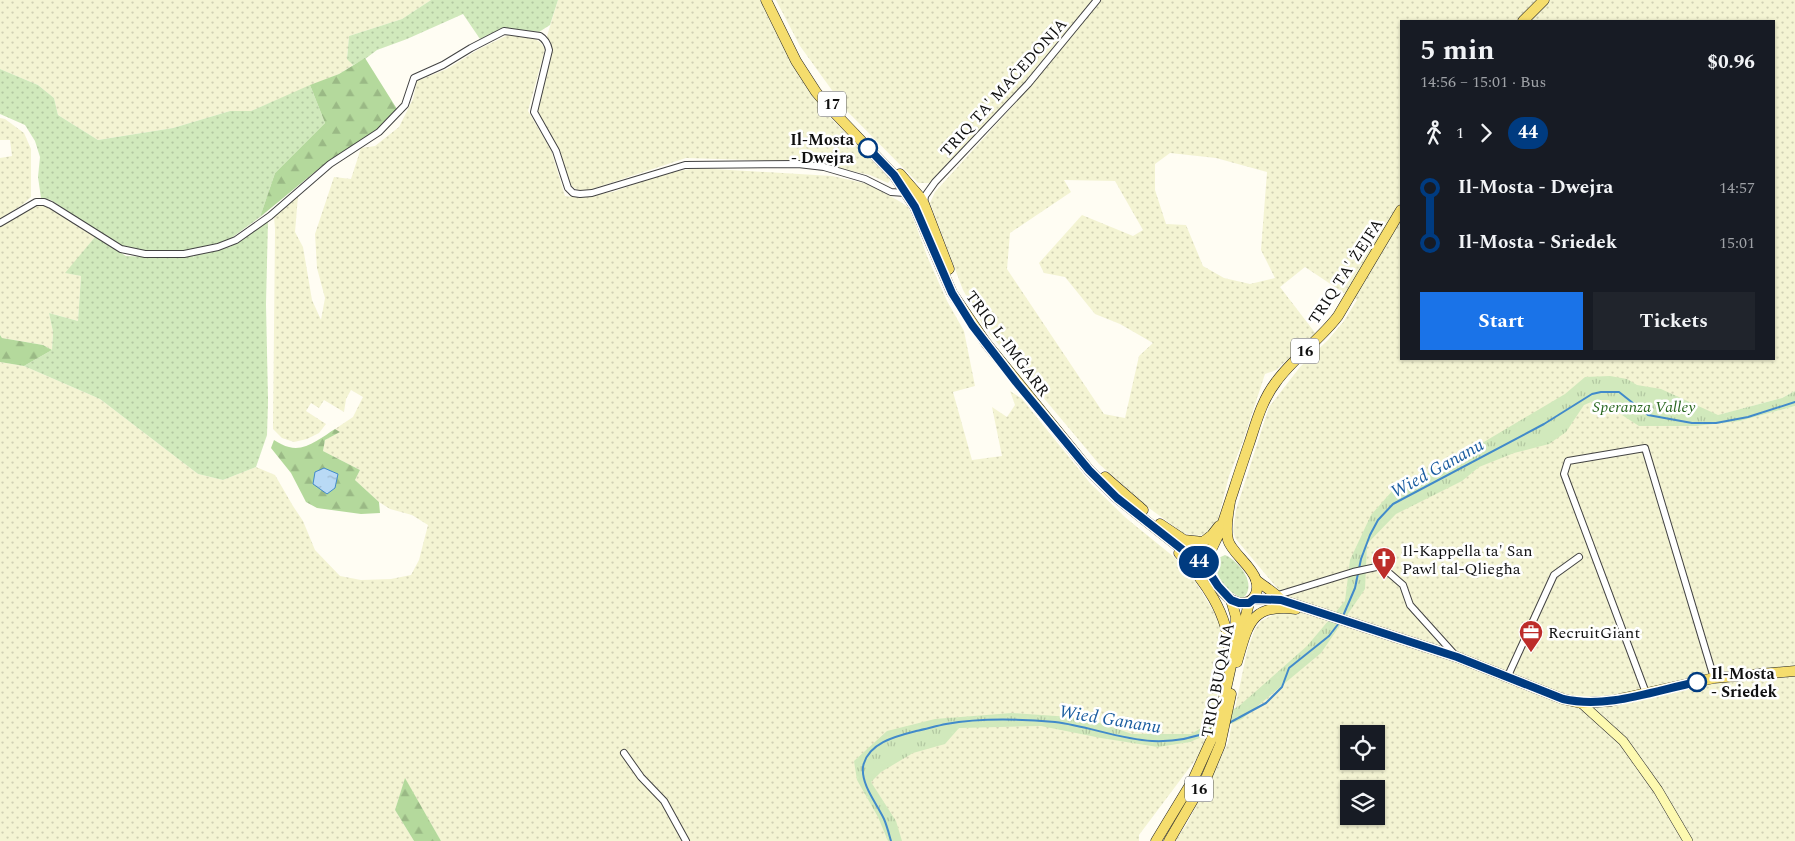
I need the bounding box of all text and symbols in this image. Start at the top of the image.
street label: TRIQ TA' MAĊEDONJA [935,13,1073,162]
text: 5 min [1420,29,1495,72]
text: $0.96 [1707,48,1755,77]
text: 14:56 – 15:01 · Bus [1420,70,1546,94]
road number: 17 [818,92,846,116]
icon: walk [1420,119,1448,147]
icon: forward [1472,119,1500,147]
text: 44 [1518,119,1538,146]
text: 1 [1456,121,1464,145]
place label: Il-Mosta - Dwejra [790,128,855,170]
marker: Il-Mosta - Dwejra [858,138,878,158]
text: Il-Mosta - Dwejra [1458,173,1613,202]
text: 14:57 [1719,176,1755,200]
street label: TRIQ TA' ŻEJFA [1303,214,1389,329]
text: Il-Mosta - Sriedek [1458,228,1617,257]
text: 15:01 [1719,231,1755,255]
street label: TRIQ L-IMĠARR [959,286,1055,402]
button: Start [1420,292,1583,350]
button: Tickets [1593,292,1755,350]
road number: 16 [1291,338,1319,364]
park label: Speranza Valley [1592,395,1696,419]
water label: Wied Gananu [1386,431,1489,505]
place label: Il-Kappella ta' San Pawl tal-Qliegħa [1402,539,1533,581]
line badge: 44 [1176,546,1222,578]
church icon: Il-Kappella ta' San Pawl tal-Qliegħa [1371,546,1397,580]
text: 44 [1189,548,1209,575]
office icon: RecruitGiant [1518,619,1544,653]
street label: TRIQ BUQANA [1195,621,1241,740]
place label: RecruitGiant [1548,621,1640,645]
place label: Il-Mosta - Sriedek [1711,662,1778,704]
marker: Il-Mosta - Sriedek [1687,672,1707,692]
water label: Wied Gananu [1057,698,1164,741]
map controls [1340,725,1385,825]
button: locate [1340,725,1385,770]
road number: 16 [1185,776,1213,802]
button: layers [1340,780,1385,825]

